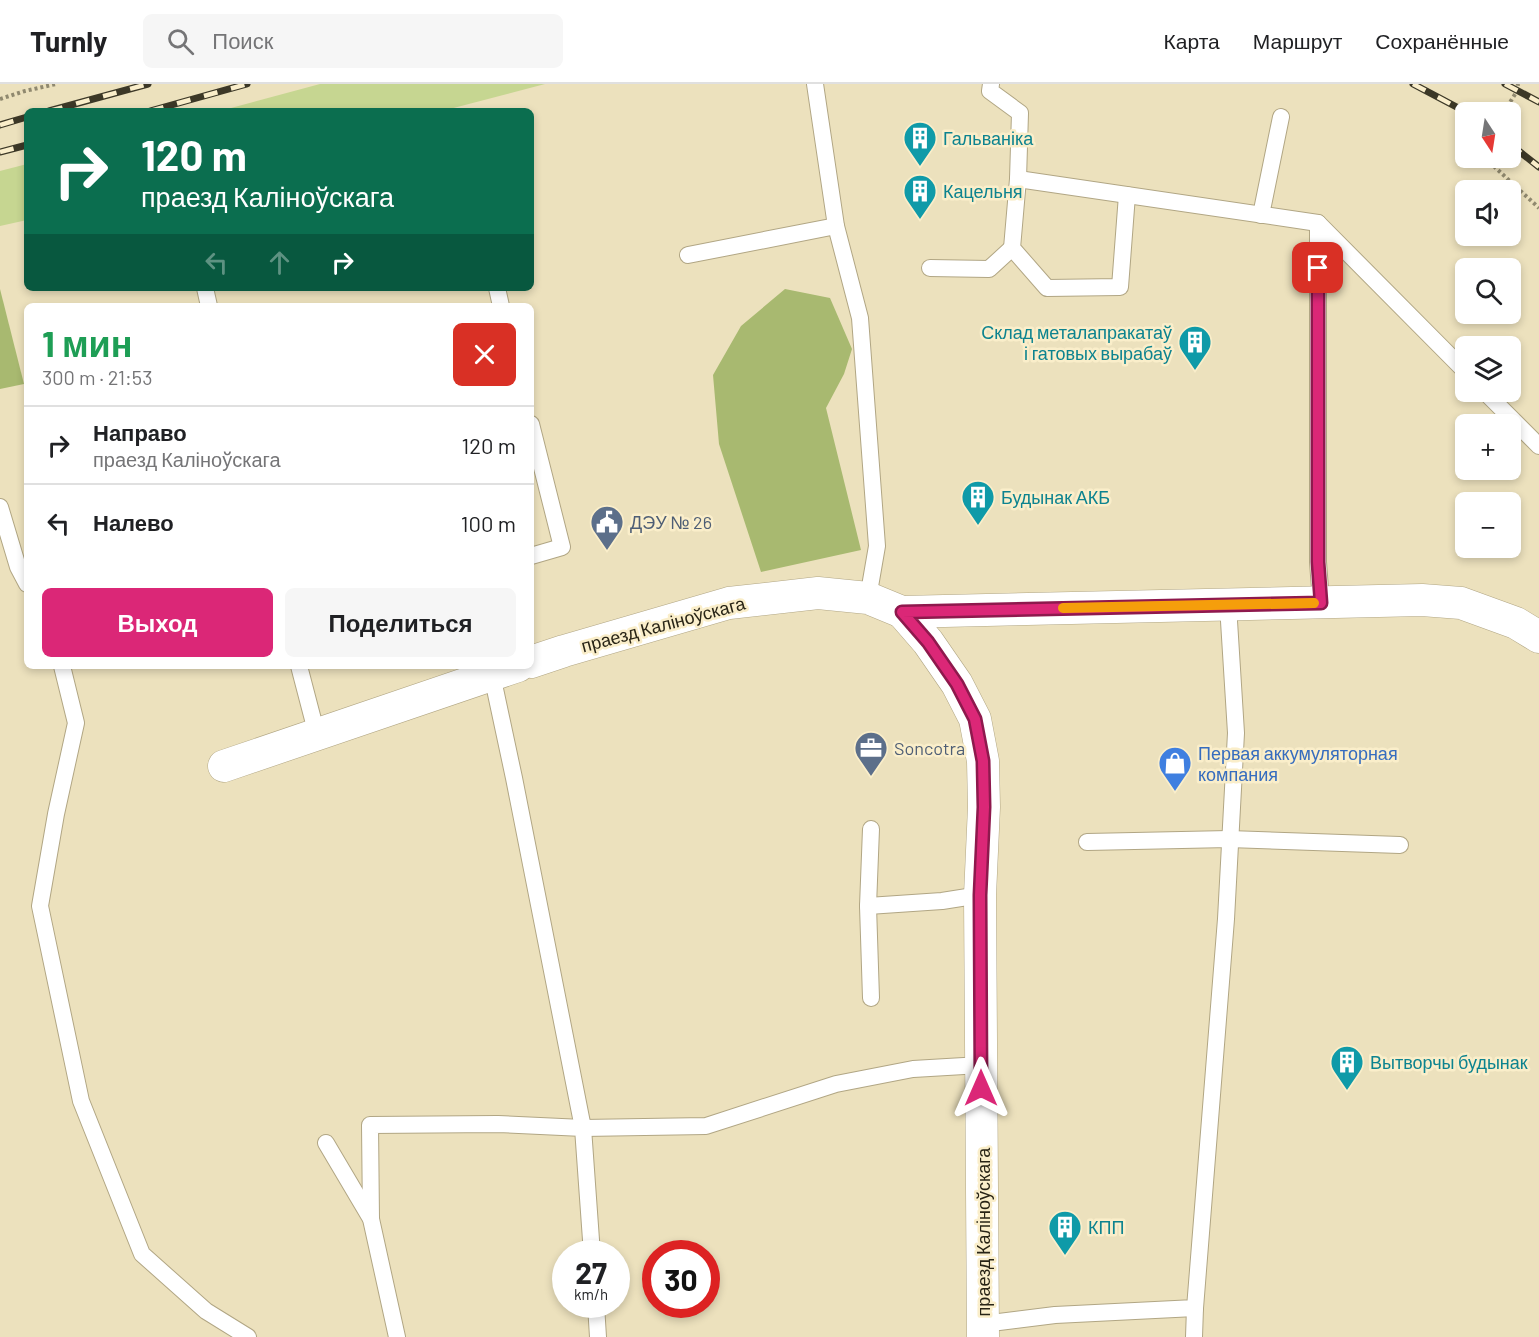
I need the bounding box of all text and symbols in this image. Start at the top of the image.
search box [143,14,563,68]
text: Turnly [30,24,107,58]
icon: search [164,25,197,58]
text: Поиск [212,27,273,53]
text: Карта [1164,28,1220,53]
text: Маршрут [1253,28,1342,53]
text: Сохранённые [1375,28,1509,53]
north arrow [1455,102,1521,168]
map controls [1455,102,1521,558]
building icon: Гальваніка [902,120,938,167]
place label: Гальваніка [943,127,1034,149]
text: 120 m [141,129,247,179]
icon: right [42,132,120,210]
building icon: Кацельня [902,173,938,220]
text: праезд Каліноўскага [141,180,394,212]
place label: Кацельня [943,180,1023,202]
button: sound [1455,180,1521,246]
pin [1292,242,1343,293]
icon: left [200,246,233,279]
icon: ahead [263,246,296,279]
icon: right [326,246,359,279]
icon: arrive [1301,251,1334,284]
button: search [1455,258,1521,324]
text: 1 мин [42,321,132,364]
place label: Склад металапракатаў і гатовых вырабаў [981,321,1172,364]
button: close [453,323,516,386]
building icon: Склад металапракатаў і гатовых вырабаў [1177,324,1213,371]
button: layers [1455,336,1521,402]
text: 300 m · 21:53 [42,365,152,389]
button: + [1455,414,1521,480]
text: Направо [93,419,187,445]
icon: right [42,429,75,462]
text: 120 m [461,432,516,458]
text: праезд Каліноўскага [93,447,281,471]
building icon: Будынак АКБ [960,479,996,526]
place label: Будынак АКБ [1001,486,1110,508]
button: − [1455,492,1521,558]
public building icon: ДЭУ № 26 [589,504,625,551]
icon: left [42,507,75,540]
text: Налево [93,509,174,535]
text: 100 m [461,510,516,536]
place label: ДЭУ № 26 [630,511,712,533]
button: Выход [42,588,273,657]
button: Поделиться [285,588,516,657]
street label: праезд Каліноўскага [579,591,748,656]
office icon: Soncotra [853,730,889,777]
place label: Soncotra [894,737,965,759]
place label: Первая аккумуляторная компания [1198,742,1398,785]
shop icon: Первая аккумуляторная компания [1157,745,1193,792]
building icon: Вытворчы будынак [1329,1044,1365,1091]
place label: Вытворчы будынак [1370,1051,1528,1073]
position arrow [949,1056,1013,1120]
street label: праезд Каліноўскага [972,1147,994,1316]
building icon: КПП [1047,1209,1083,1256]
place label: КПП [1088,1216,1124,1238]
speed limit sign: 30 [642,1240,720,1318]
text: 27 [575,1254,607,1290]
text: km/h [574,1285,608,1303]

